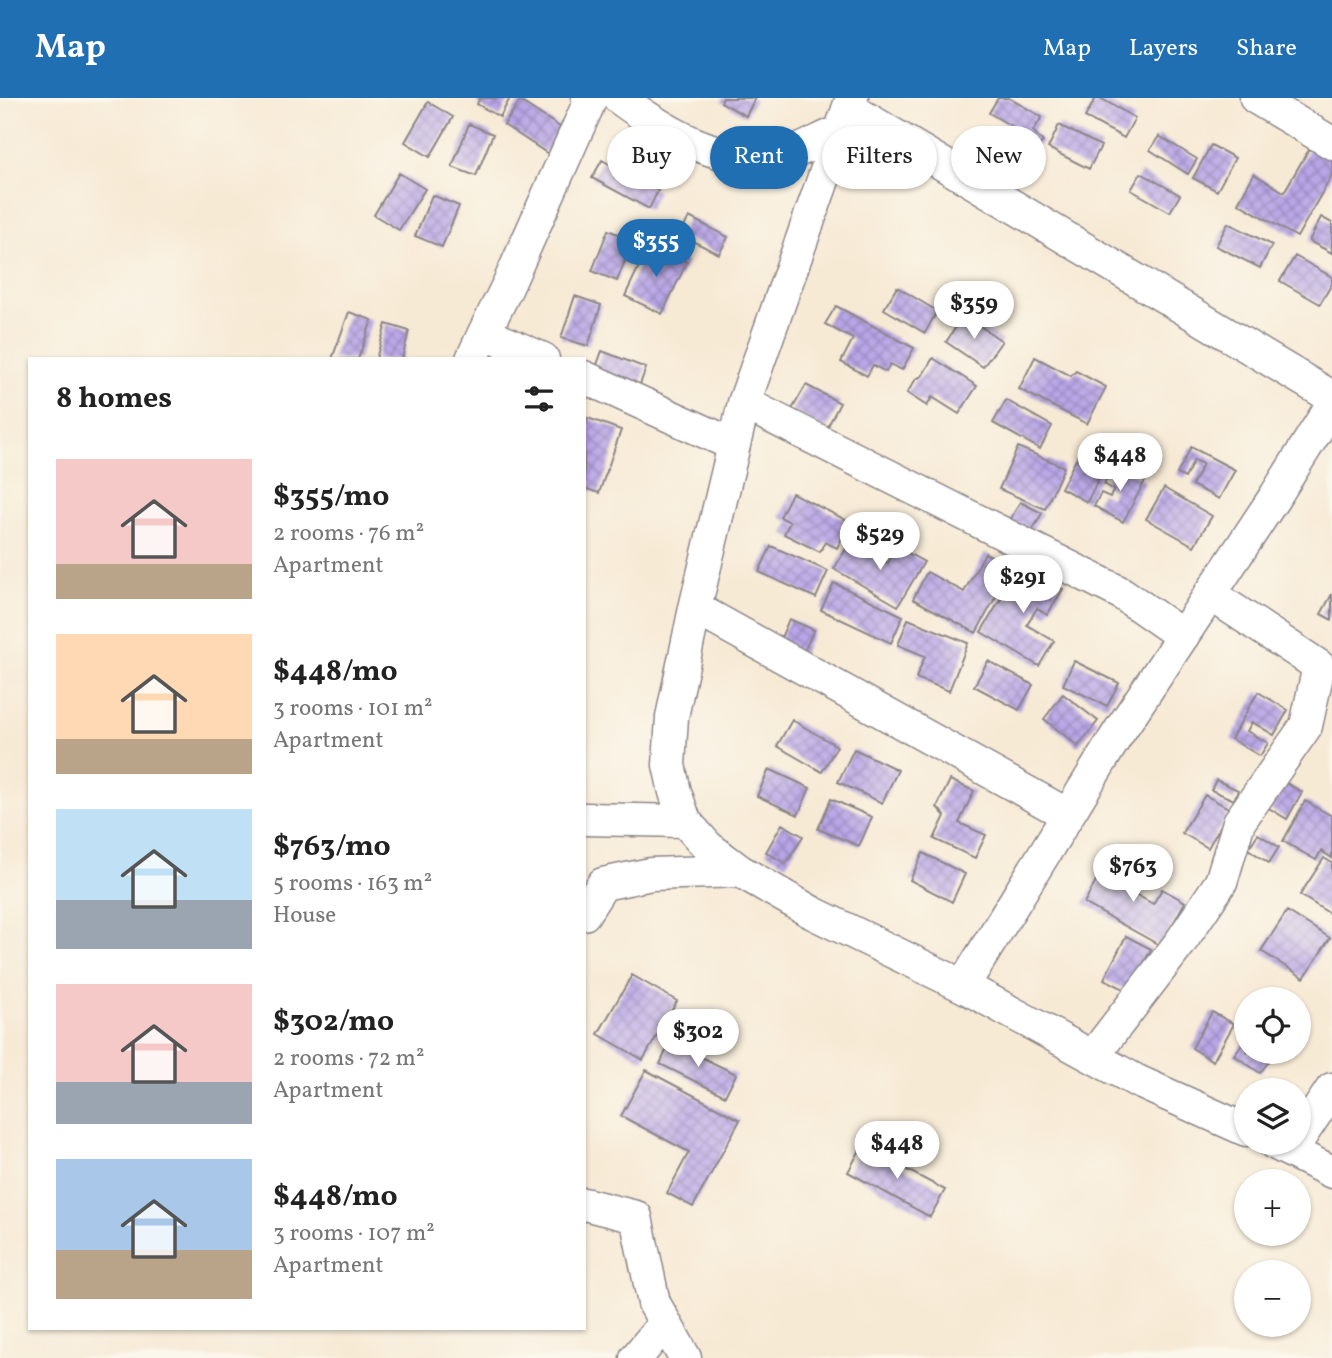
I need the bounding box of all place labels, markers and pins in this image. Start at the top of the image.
pin: $355 [615,220,697,279]
pin: $359 [933,282,1015,341]
pin: $448 [1079,434,1161,493]
pin: $529 [839,512,921,572]
pin: $291 [982,556,1064,615]
pin: $763 [1092,844,1174,904]
pin: $302 [657,1010,739,1069]
pin: $448 [856,1122,938,1181]

